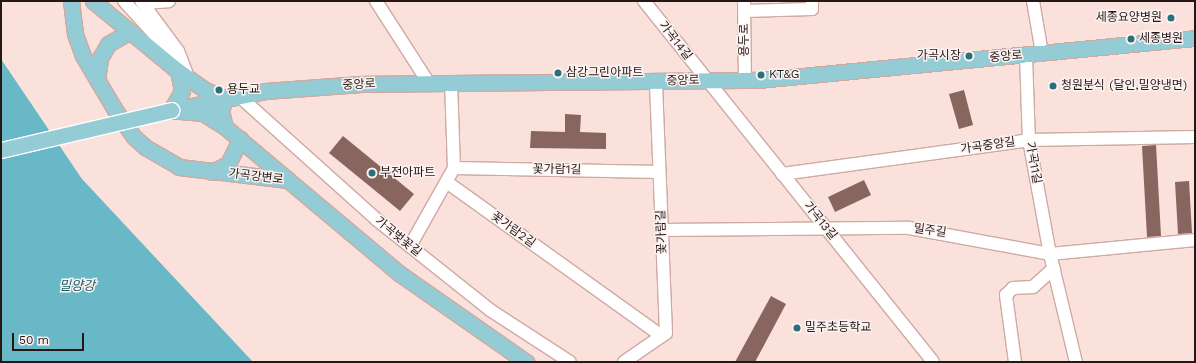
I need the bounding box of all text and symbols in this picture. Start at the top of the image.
place label: 세종요양병원 [1096,11,1162,25]
marker: 세종요양병원 [1165,12,1177,24]
street label: 가곡14길 [655,19,695,63]
street label: 용두로 [738,23,752,57]
place label: 세종병원 [1139,32,1183,46]
marker: 세종병원 [1126,34,1136,44]
street label: 중앙로 [989,48,1023,66]
place label: 가곡시장 [917,49,961,63]
marker: 가곡시장 [964,51,974,61]
place label: 삼강그린아파트 [566,66,643,80]
marker: 삼강그린아파트 [553,68,563,78]
place label: KT&G [769,68,800,82]
marker: KT&G [756,70,766,80]
street label: 중앙로 [666,74,700,88]
street label: 중앙로 [342,77,376,93]
place label: 청원분식 (달인,밀양냉면) [1061,79,1187,93]
marker: 청원분식 (달인,밀양냉면) [1048,81,1058,91]
place label: 용두교 [227,83,260,97]
marker: 용두교 [214,85,224,95]
street label: 가곡중앙길 [960,135,1016,157]
street label: 가곡11길 [1022,141,1044,185]
street label: 꽃가람1길 [532,162,582,178]
street label: 가곡강변로 [228,166,284,188]
place label: 부전아파트 [380,166,435,180]
marker: 부전아파트 [367,168,377,178]
street label: 가곡13길 [800,199,840,243]
street label: 꽃가람2길 [488,209,538,251]
street label: 꽃가람길 [654,210,670,254]
street label: 가곡벚꽃길 [372,214,424,260]
street label: 밀주길 [913,222,947,240]
water label: 밀양강 [59,278,95,294]
place label: 밀주초등학교 [805,321,871,335]
marker: 밀주초등학교 [792,323,802,333]
scale bar [14,325,86,351]
text: 50 m [19,333,49,347]

